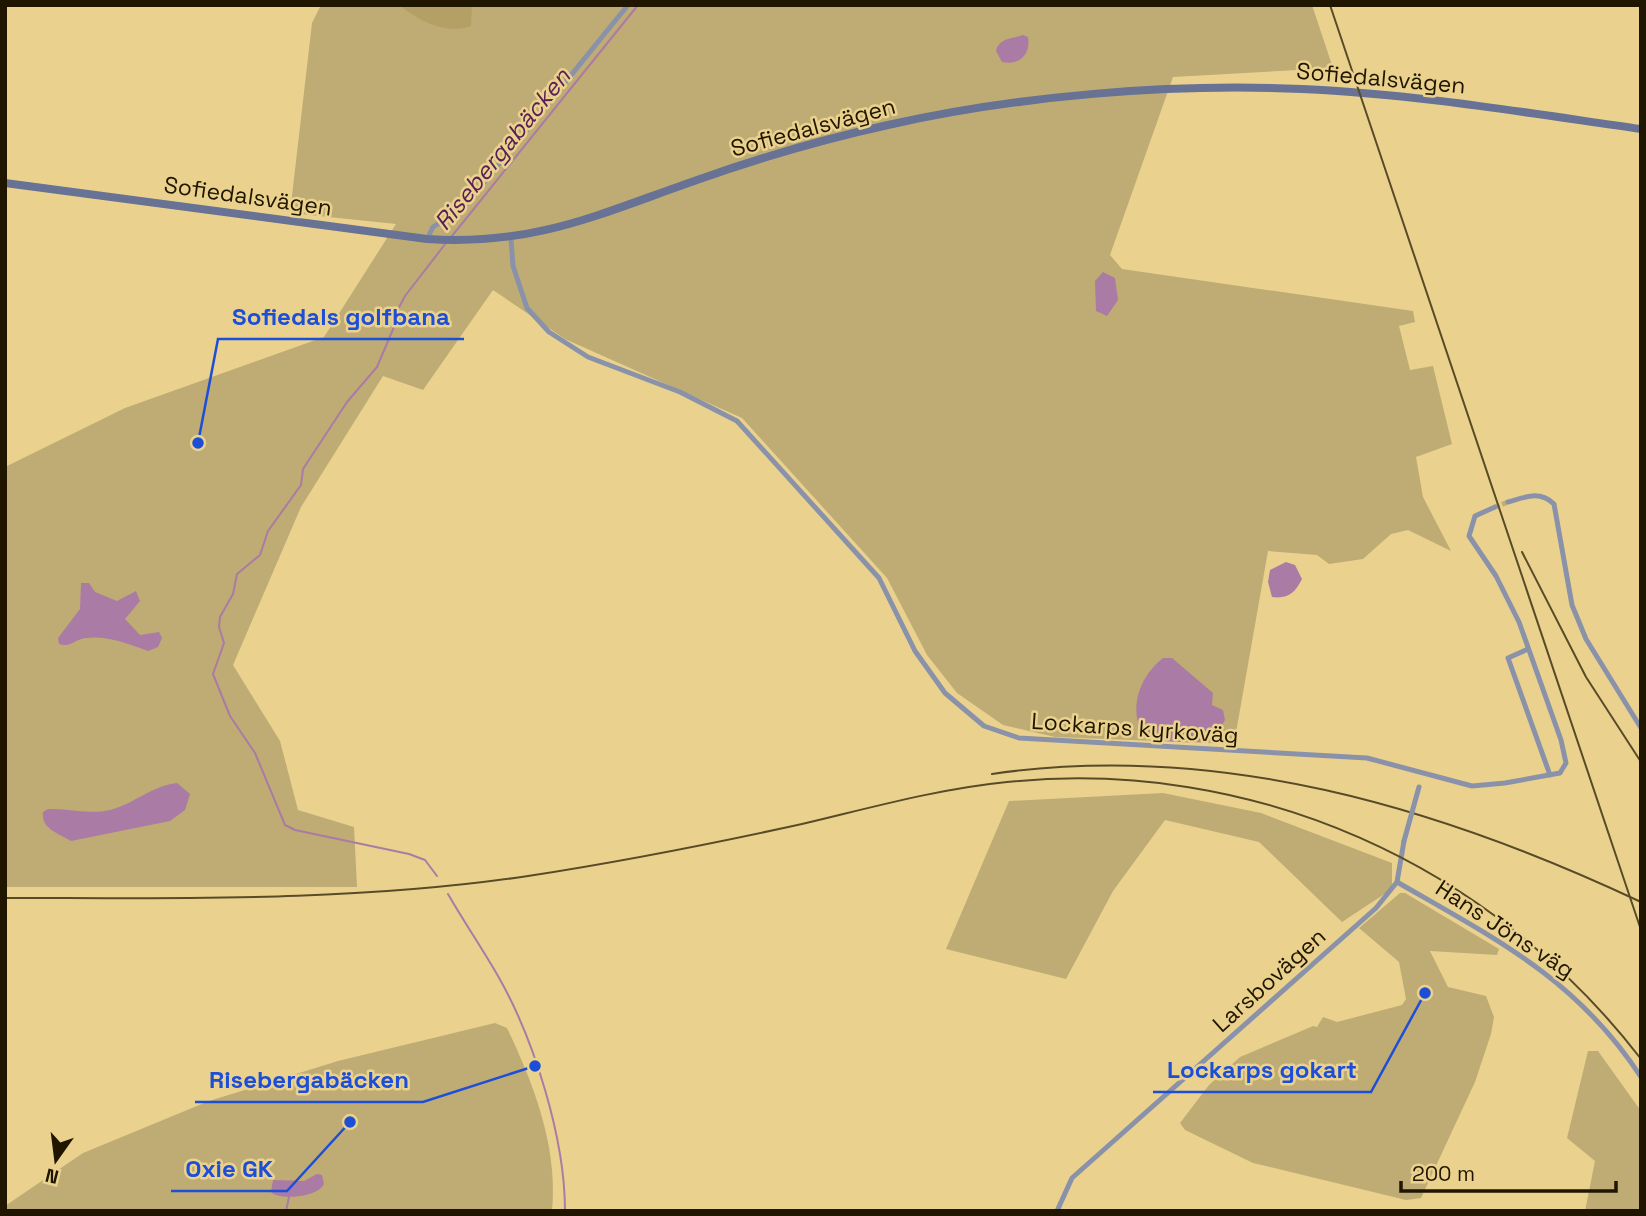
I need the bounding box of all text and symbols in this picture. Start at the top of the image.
street label: Sofiedalsvägen [1295,56,1467,100]
water label: Risebergabäcken [427,61,578,236]
street label: Sofiedalsvägen [727,91,899,163]
street label: Sofiedalsvägen [162,169,334,223]
callout: Sofiedals golfbana [218,294,464,339]
text: Sofiedals golfbana [232,301,450,332]
street label: Lockarps kyrkoväg [1030,706,1240,750]
street label: Hans Jöns väg [1430,873,1580,985]
street label: Larsbovägen [1206,921,1332,1039]
callout: Lockarps gokart [1153,1047,1371,1092]
text: Lockarps gokart [1167,1054,1357,1085]
callout: Risebergabäcken [195,1057,423,1102]
text: Risebergabäcken [209,1064,409,1095]
north arrow [21,1125,91,1195]
callout: Oxie GK [171,1146,287,1191]
scale bar [1401,1150,1616,1194]
text: Oxie GK [185,1153,273,1184]
text: 200 m [1412,1160,1475,1187]
text: N [43,1162,61,1190]

